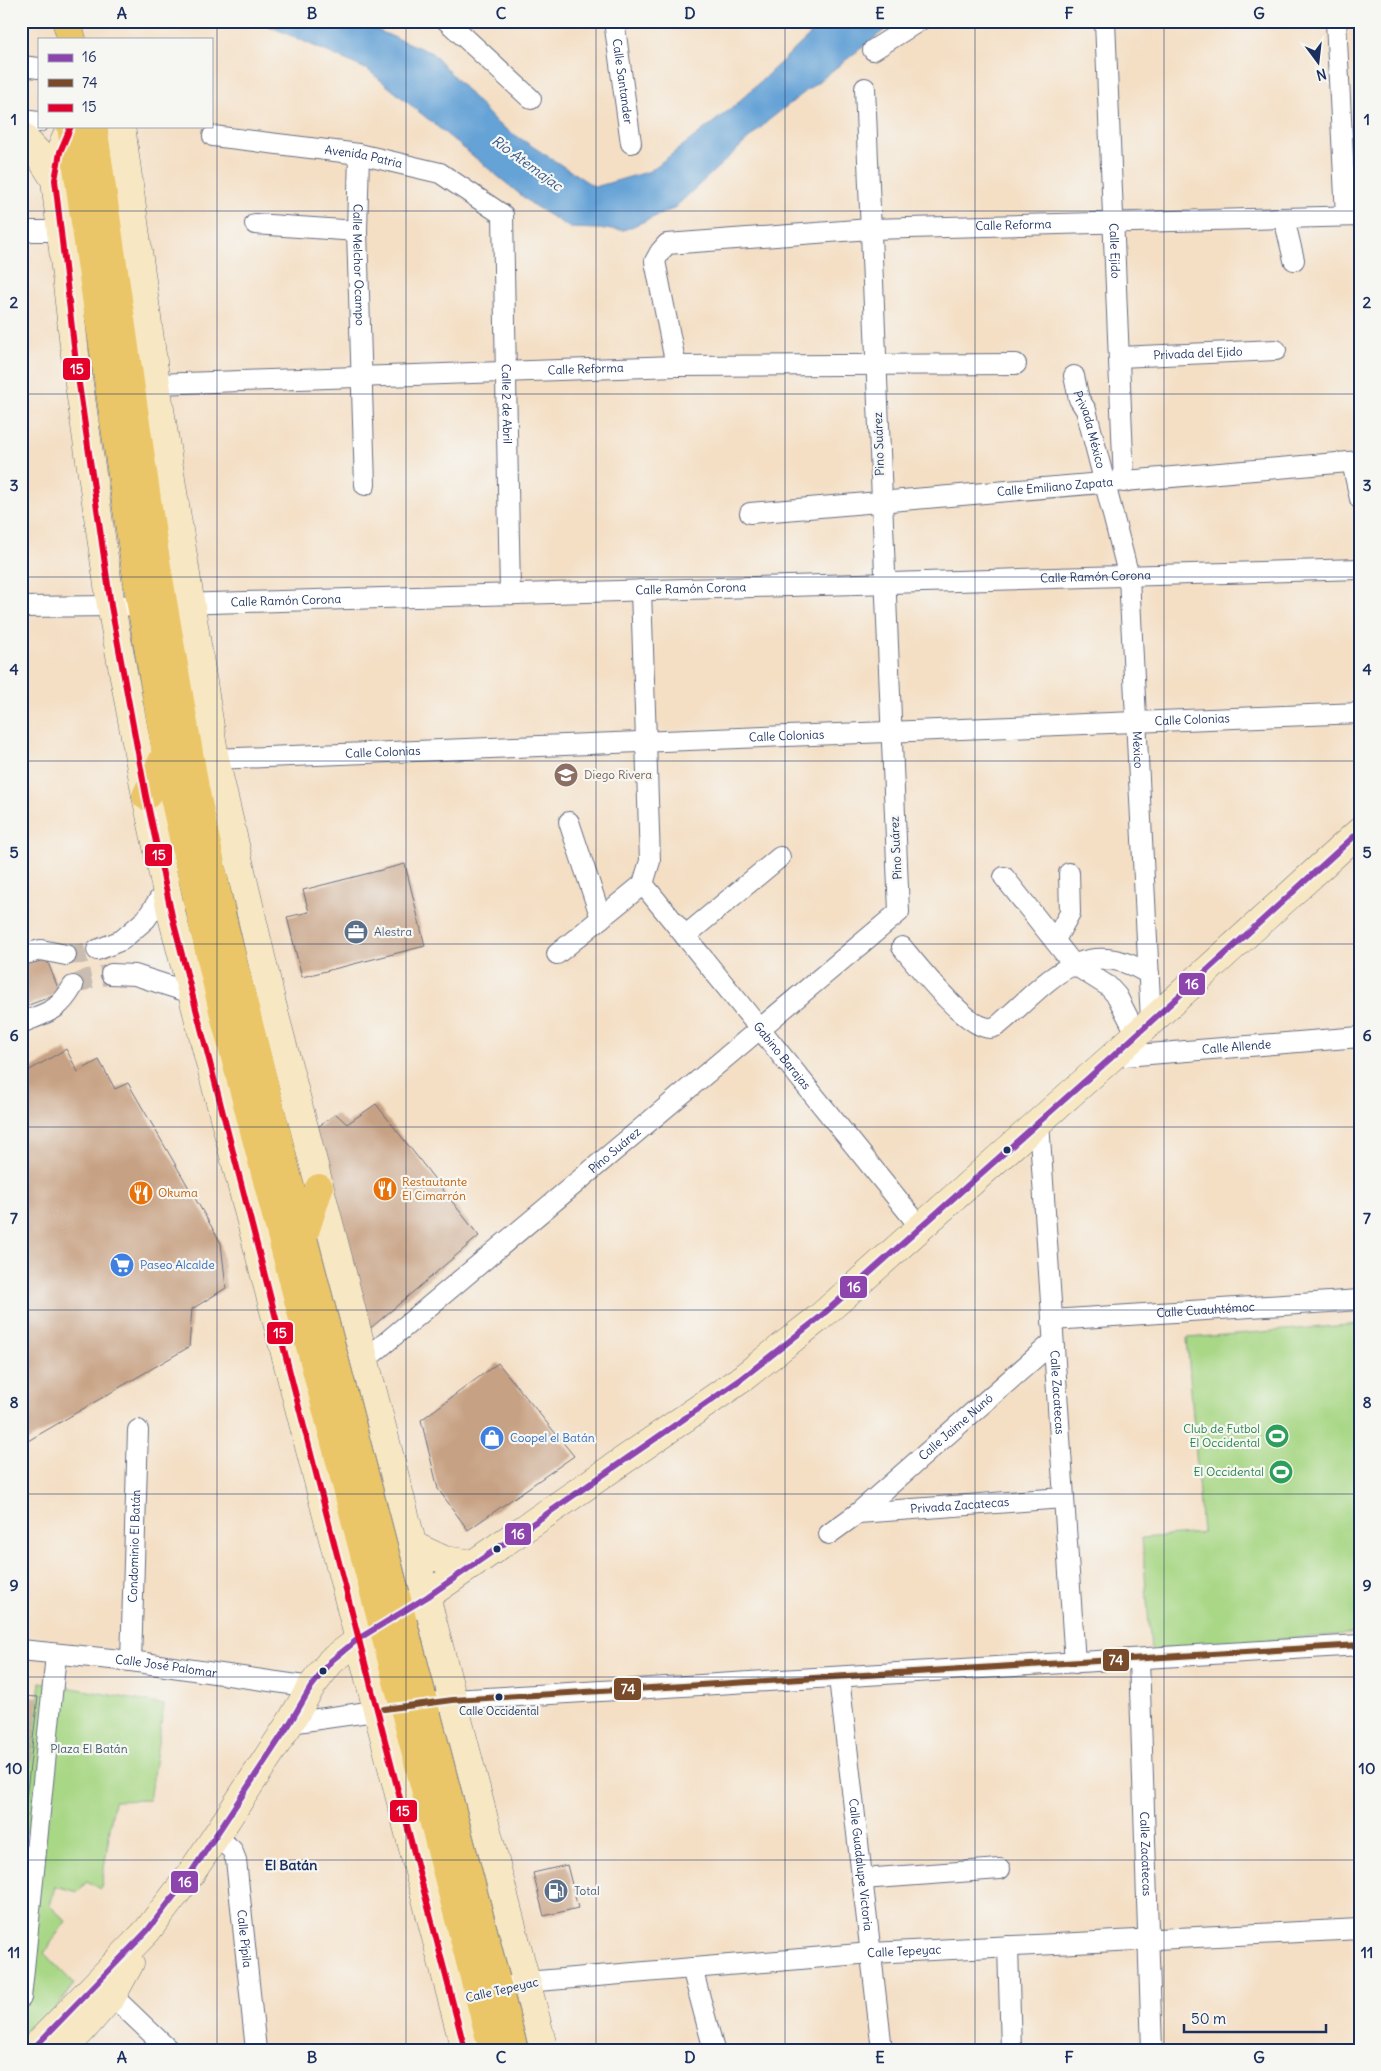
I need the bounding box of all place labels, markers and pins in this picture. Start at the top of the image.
school or university icon: Diego Rivera [553,762,579,788]
place label: Diego Rivera [584,767,652,782]
office icon: Alestra [343,919,369,945]
place label: Alestra [374,924,412,939]
unlabelled marker [1002,1145,1012,1155]
place label: Restautante El Cimarrón [402,1174,467,1203]
restaurant icon: Restautante El Cimarrón [372,1176,398,1202]
restaurant icon: Okuma [128,1180,154,1206]
place label: Okuma [158,1185,198,1200]
supermarket icon: Paseo Alcalde [109,1252,135,1278]
place label: Paseo Alcalde [140,1257,215,1272]
place label: Club de Futbol El Occidental [1183,1421,1260,1450]
sports icon: Club de Futbol El Occidental [1264,1423,1290,1449]
shop icon: Coopel el Batán [479,1425,505,1451]
place label: Coopel el Batán [510,1430,595,1445]
sports icon: El Occidental [1268,1459,1294,1485]
place label: El Occidental [1193,1464,1264,1479]
unlabelled marker [492,1544,502,1554]
unlabelled marker [318,1666,328,1676]
marker: Calle Occidental [494,1692,504,1702]
place label: Calle Occidental [459,1704,539,1718]
fuel station icon: Total [543,1878,569,1904]
place label: Total [574,1883,600,1898]

